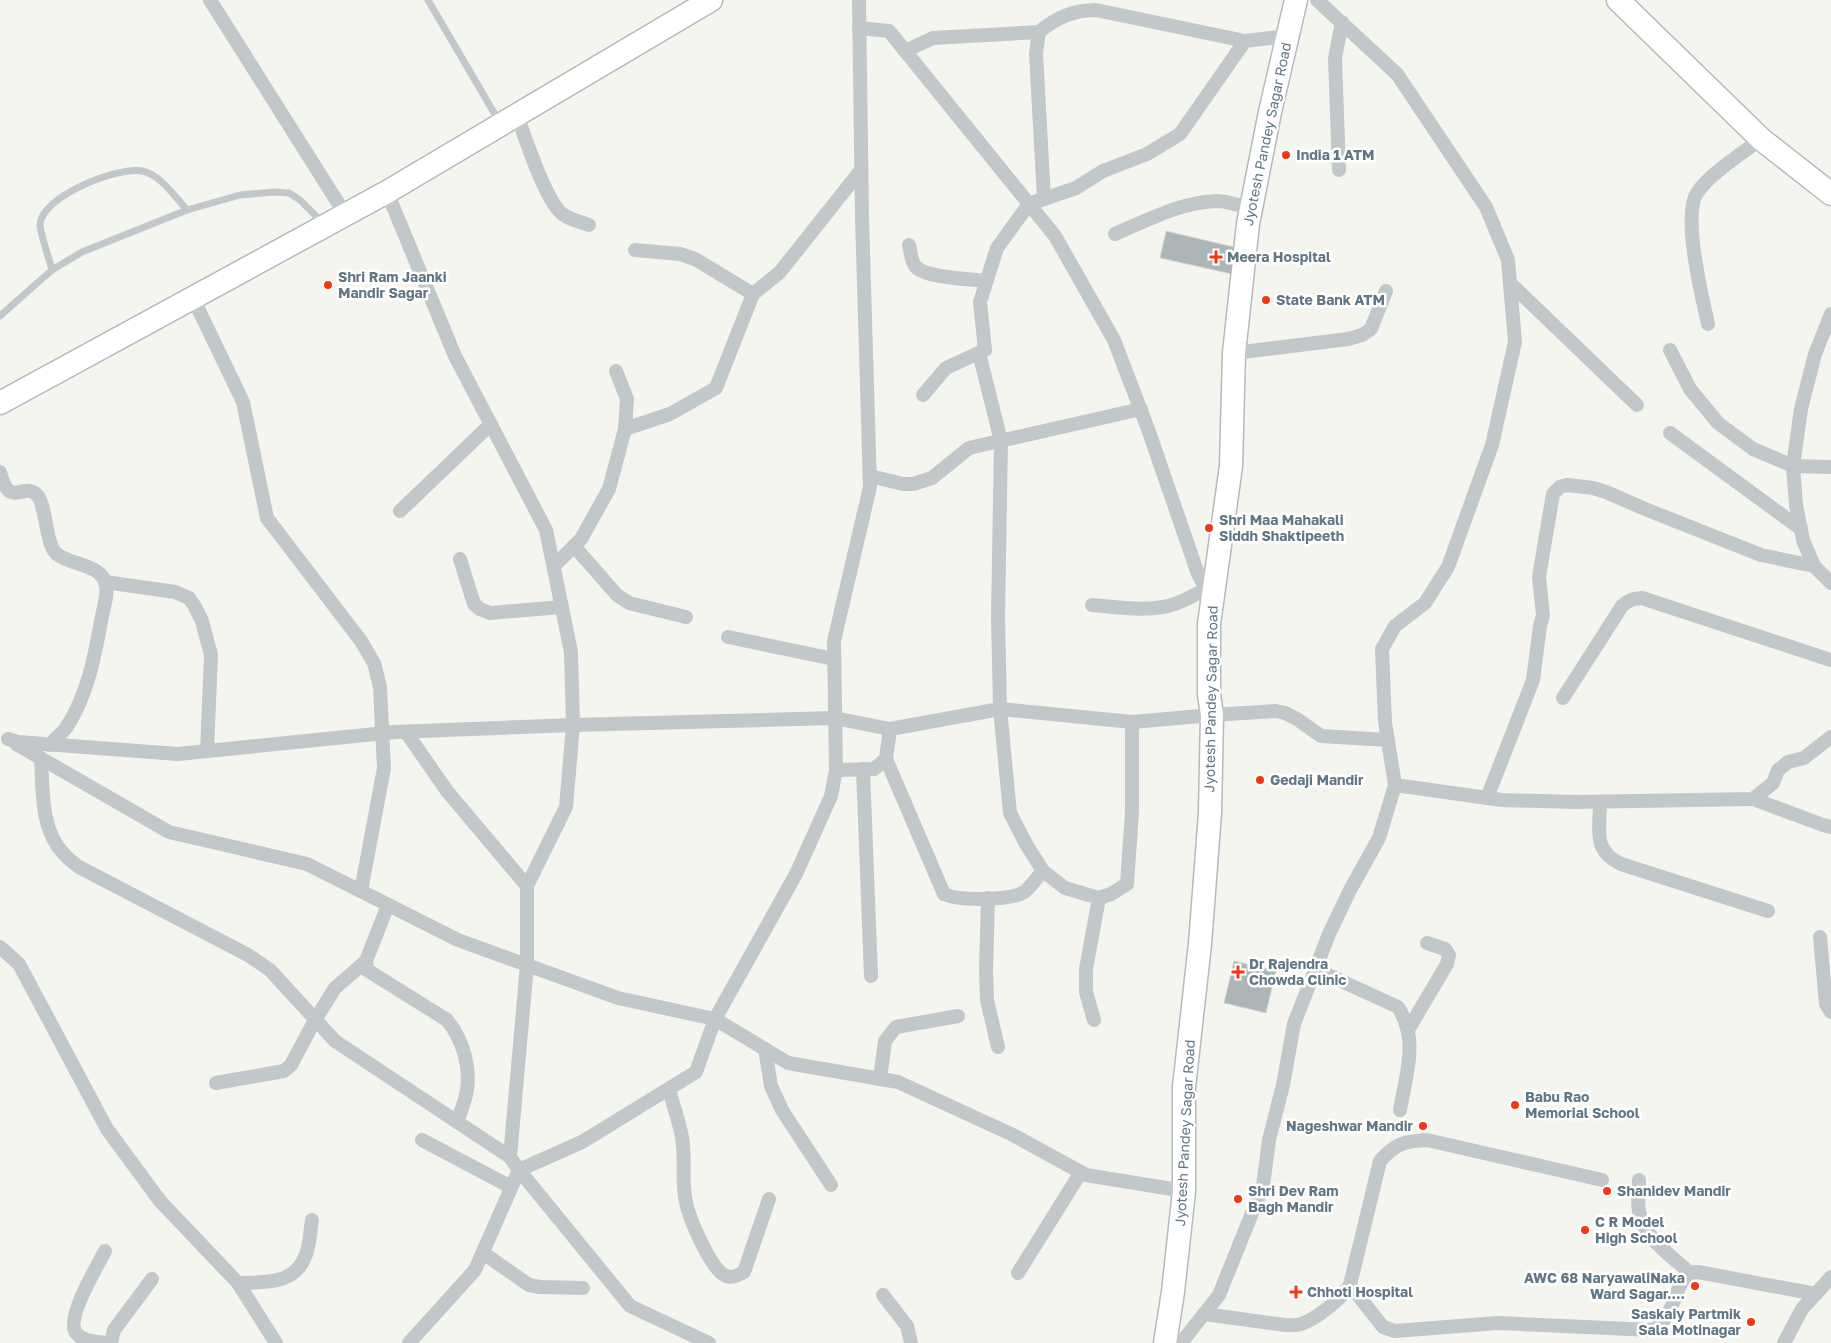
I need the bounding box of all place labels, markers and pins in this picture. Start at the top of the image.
place label: India 1 ATM [1296,146,1375,163]
marker: India 1 ATM [1280,149,1292,161]
place label: Meera Hospital [1227,248,1331,265]
marker: Meera Hospital [1209,250,1223,264]
place label: Shri Ram Jaanki Mandir Sagar [338,268,447,301]
marker: Shri Ram Jaanki Mandir Sagar [322,279,334,291]
place label: State Bank ATM [1276,291,1385,308]
marker: State Bank ATM [1260,294,1272,306]
place label: Shri Maa Mahakali Siddh Shaktipeeth [1219,511,1344,544]
marker: Shri Maa Mahakali Siddh Shaktipeeth [1203,522,1215,534]
place label: Gedaji Mandir [1270,771,1364,788]
marker: Gedaji Mandir [1254,774,1266,786]
place label: Dr Rajendra Chowda Clinic [1249,955,1346,988]
marker: Dr Rajendra Chowda Clinic [1231,965,1245,979]
place label: Babu Rao Memorial School [1525,1088,1640,1121]
marker: Babu Rao Memorial School [1509,1099,1521,1111]
place label: Nageshwar Mandir [1286,1117,1414,1134]
marker: Nageshwar Mandir [1417,1120,1429,1132]
place label: Shri Dev Ram Bagh Mandir [1248,1182,1338,1215]
place label: Shanidev Mandir [1617,1182,1731,1199]
marker: Shanidev Mandir [1601,1185,1613,1197]
marker: Shri Dev Ram Bagh Mandir [1232,1193,1244,1205]
place label: C R Model High School [1595,1213,1678,1246]
marker: C R Model High School [1579,1224,1591,1236]
place label: AWC 68 NaryawaliNaka Ward Sagar.... [1524,1269,1685,1302]
marker: AWC 68 NaryawaliNaka Ward Sagar.... [1689,1280,1701,1292]
place label: Chhoti Hospital [1307,1283,1413,1300]
marker: Chhoti Hospital [1289,1285,1303,1299]
place label: Saskaiy Partmik Sala Motinagar [1631,1305,1742,1338]
marker: Saskaiy Partmik Sala Motinagar [1745,1316,1757,1328]

